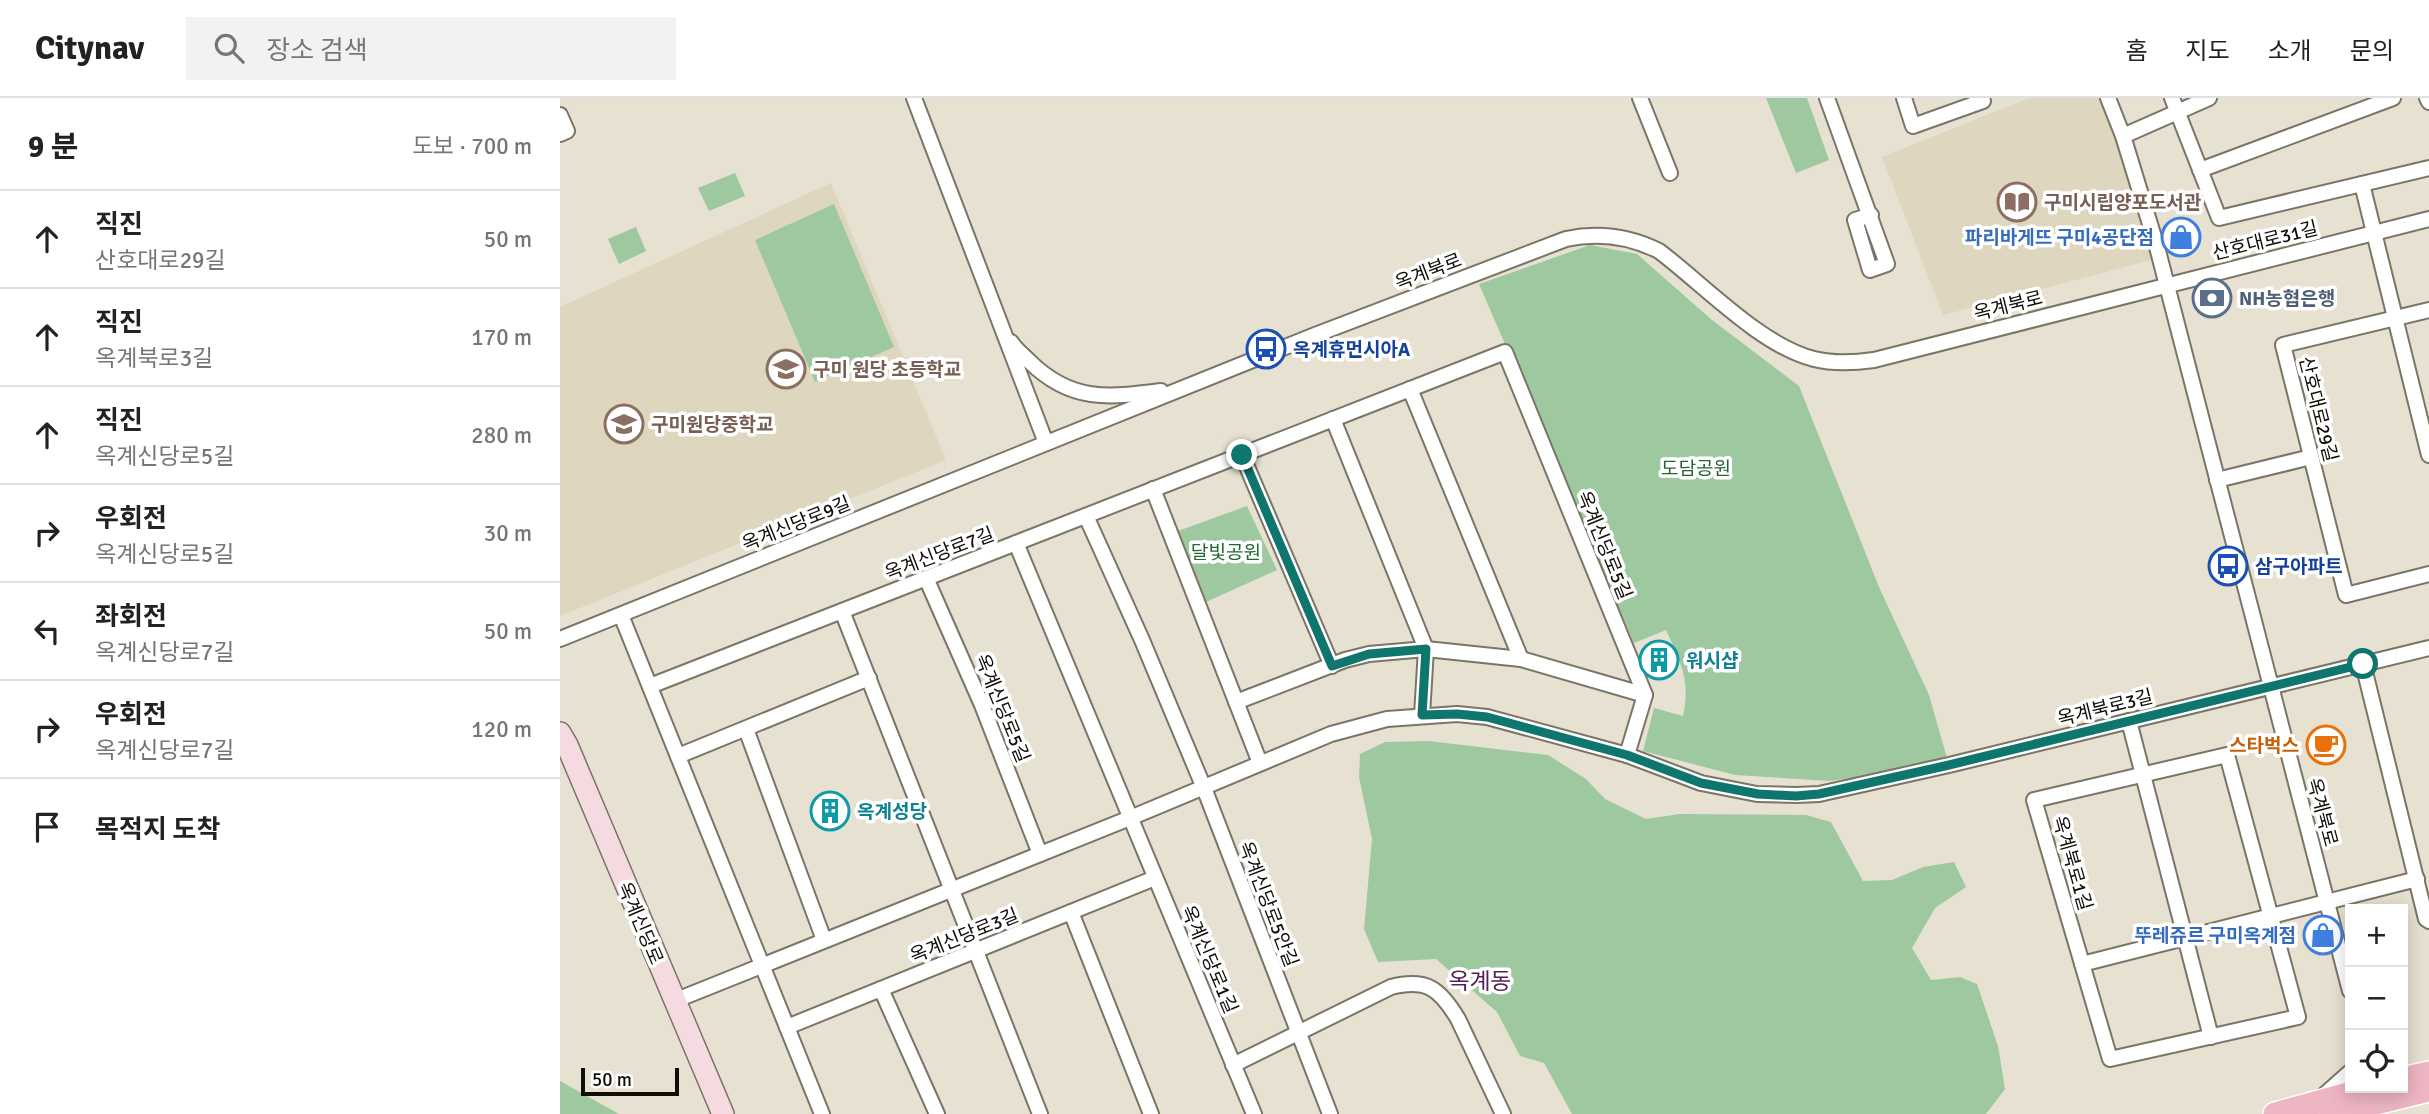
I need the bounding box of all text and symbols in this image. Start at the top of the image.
search box [186,17,676,80]
text: Citynav [35,28,144,69]
icon: search [210,29,248,67]
text: 장소 검색 [266,35,368,67]
text: 홈 [2125,36,2147,66]
text: 지도 [2185,36,2230,66]
text: 소개 [2268,36,2312,66]
text: 문의 [2350,36,2394,66]
text: 9 분 [28,129,78,166]
text: 도보 · 700 m [412,132,532,161]
library icon: 구미시립양포도서관 [1996,181,2038,223]
place label: 구미시립양포도서관 [2044,191,2202,215]
text: 직진 [95,209,143,241]
shop icon: 파리바게뜨 구미4공단점 [2160,216,2202,258]
street label: 산호대로31길 [2210,216,2321,266]
icon: ahead [28,220,66,258]
text: 50 m [484,225,532,254]
place label: 파리바게뜨 구미4공단점 [1965,226,2154,250]
text: 산호대로29길 [95,246,226,275]
street label: 옥계북로 [1391,248,1465,296]
bank icon: NH농협은행 [2191,277,2233,319]
street label: 옥계북로 [1971,286,2045,326]
place label: NH농협은행 [2239,287,2335,311]
text: 직진 [95,307,143,339]
icon: ahead [28,318,66,356]
text: 170 m [471,323,532,352]
bus stop icon: 옥계휴먼시아A [1245,328,1287,370]
place label: 옥계휴먼시아A [1293,338,1410,362]
text: 옥계북로3길 [95,344,213,373]
school or university icon: 구미 원당 초등학교 [765,348,807,390]
street label: 산호대로29길 [2293,354,2343,465]
place label: 구미 원당 초등학교 [813,358,961,382]
school or university icon: 구미원당중학교 [603,403,645,445]
text: 직진 [95,405,143,437]
place label: 구미원당중학교 [651,413,773,437]
icon: ahead [28,416,66,454]
text: 280 m [471,421,532,450]
route end [1226,439,1257,470]
text: 옥계신당로5길 [95,442,234,471]
park label: 도담공원 [1661,457,1731,481]
street label: 옥계신당로5길 [1571,488,1637,603]
street label: 옥계신당로9길 [739,491,854,557]
text: 우회전 [95,503,167,535]
icon: right [28,514,66,552]
text: 30 m [484,519,532,548]
street label: 옥계신당로7길 [881,522,997,586]
text: 옥계신당로5길 [95,540,234,569]
park label: 달빛공원 [1191,541,1261,565]
bus stop icon: 삼구아파트 [2207,545,2249,587]
place label: 삼구아파트 [2255,555,2342,579]
text: 좌회전 [95,601,167,633]
icon: left [28,612,66,650]
text: 50 m [484,617,532,646]
text: 옥계신당로7길 [95,638,234,667]
building icon: 워시샵 [1638,639,1680,681]
route start [2347,648,2378,679]
place label: 워시샵 [1686,649,1738,673]
street label: 옥계신당로5길 [969,651,1035,766]
street label: 옥계북로3길 [2055,685,2156,731]
text: 우회전 [95,699,167,731]
icon: right [28,710,66,748]
text: 120 m [471,715,532,744]
cafe icon: 스타벅스 [2305,724,2347,766]
place label: 스타벅스 [2229,734,2299,758]
text: 옥계신당로7길 [95,736,234,765]
street label: 옥계북로 [2301,775,2343,849]
building icon: 옥계성당 [809,790,851,832]
place label: 옥계성당 [857,800,927,824]
icon: arrive [28,808,66,846]
street label: 옥계북로1길 [2047,813,2097,914]
text: 목적지 도착 [95,814,220,846]
street label: 옥계신당로5안길 [1233,838,1303,971]
street label: 옥계신당로 [612,878,668,968]
street label: 옥계신당로1길 [1176,902,1243,1017]
street label: 옥계신당로3길 [907,903,1022,969]
map controls [2345,904,2408,1093]
button: + [2345,904,2408,967]
shop icon: 뚜레쥬르 구미옥계점 [2302,914,2344,956]
place label: 뚜레쥬르 구미옥계점 [2134,924,2296,948]
district label: 옥계동 [1448,967,1512,996]
button: − [2345,967,2408,1030]
button: locate [2345,1030,2408,1093]
scale bar [581,1065,679,1097]
text: 50 m [592,1068,632,1092]

